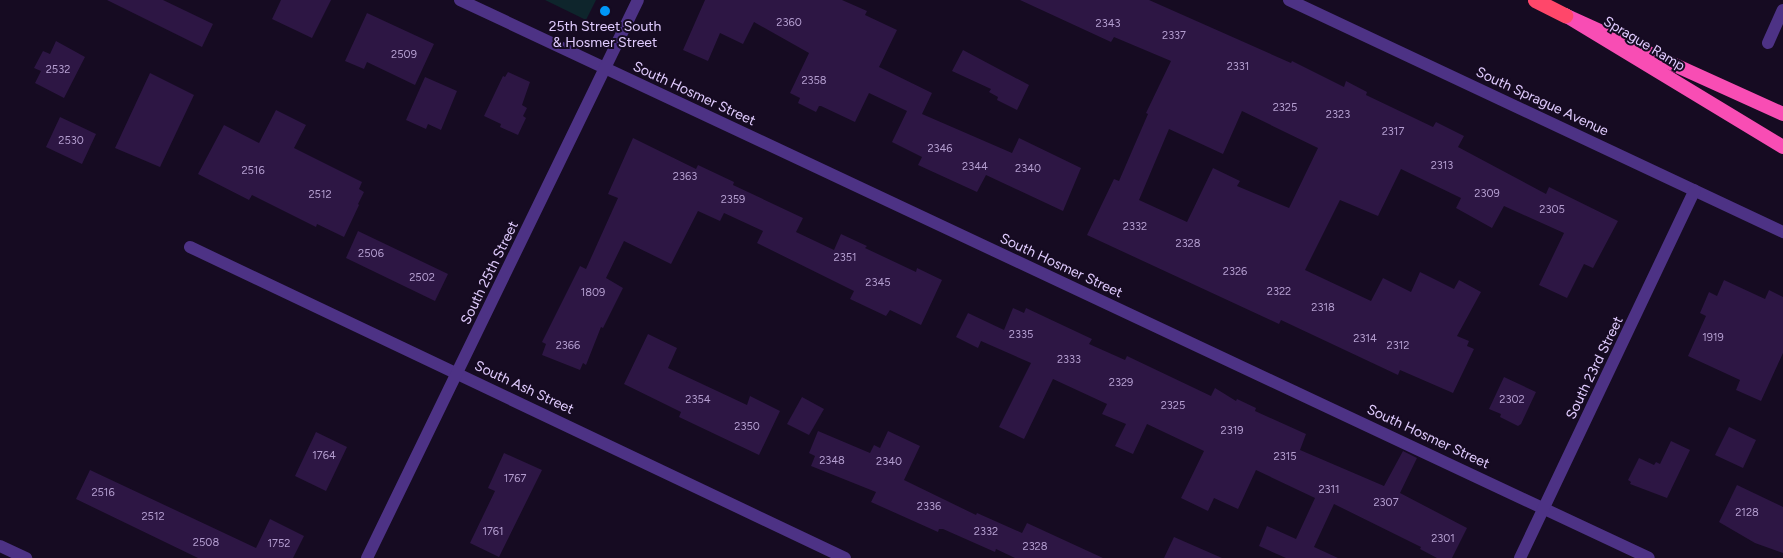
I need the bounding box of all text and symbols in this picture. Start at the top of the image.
marker: 25th Street South & Hosmer Street [599,5,611,17]
street label: Sprague Ramp [1600,13,1688,75]
house number: 2360 [776,16,802,30]
house number: 2343 [1096,17,1120,31]
place label: 25th Street South & Hosmer Street [549,19,661,52]
house number: 2337 [1162,29,1186,43]
house number: 2509 [391,48,417,62]
street label: South Hosmer Street [630,58,758,130]
house number: 2331 [1227,60,1249,74]
house number: 2532 [46,63,70,77]
street label: South Sprague Avenue [1473,64,1611,140]
house number: 2358 [801,74,827,88]
house number: 2325 [1273,101,1297,115]
house number: 2323 [1326,108,1350,122]
house number: 2317 [1382,125,1404,139]
house number: 2530 [58,134,84,148]
house number: 2346 [927,142,953,156]
house number: 2313 [1431,159,1453,173]
house number: 2344 [962,160,988,174]
house number: 2340 [1015,162,1041,176]
house number: 2516 [241,164,265,178]
house number: 2363 [673,170,697,184]
house number: 2309 [1474,187,1500,201]
house number: 2512 [308,188,332,202]
house number: 2359 [721,193,745,207]
house number: 2305 [1539,203,1565,217]
street label: South 25th Street [458,219,522,327]
house number: 2332 [1123,220,1147,234]
street label: South Hosmer Street [997,230,1125,302]
house number: 2328 [1175,237,1201,251]
house number: 2506 [358,247,384,261]
house number: 2351 [833,251,857,265]
house number: 2326 [1223,265,1247,279]
house number: 2502 [409,271,435,285]
house number: 2345 [865,276,891,290]
house number: 2322 [1267,285,1291,299]
house number: 1809 [581,286,605,300]
house number: 2318 [1311,301,1335,315]
street label: South 23rd Street [1563,314,1627,422]
house number: 2335 [1009,328,1033,342]
house number: 1919 [1702,331,1724,345]
house number: 2314 [1353,332,1377,346]
house number: 2366 [556,339,580,353]
house number: 2312 [1387,339,1409,353]
house number: 2333 [1057,353,1081,367]
street label: South Ash Street [472,358,576,418]
house number: 2329 [1109,376,1133,390]
house number: 2354 [685,393,711,407]
house number: 2302 [1499,393,1525,407]
house number: 2325 [1161,399,1185,413]
street label: South Hosmer Street [1364,401,1492,473]
house number: 2350 [734,420,760,434]
house number: 2319 [1221,424,1243,438]
house number: 1764 [312,449,336,463]
house number: 2315 [1273,450,1297,464]
house number: 2348 [819,454,845,468]
house number: 2340 [876,455,902,469]
house number: 1767 [504,472,526,486]
house number: 2311 [1318,483,1340,497]
house number: 2516 [91,486,115,500]
house number: 2307 [1373,496,1399,510]
house number: 2336 [917,500,941,514]
house number: 2128 [1735,506,1759,520]
house number: 2512 [141,510,165,524]
house number: 1761 [482,525,504,539]
house number: 2332 [974,525,998,539]
house number: 2301 [1431,532,1455,546]
house number: 2508 [193,536,219,550]
house number: 1752 [268,537,290,551]
house number: 2328 [1022,540,1048,554]

